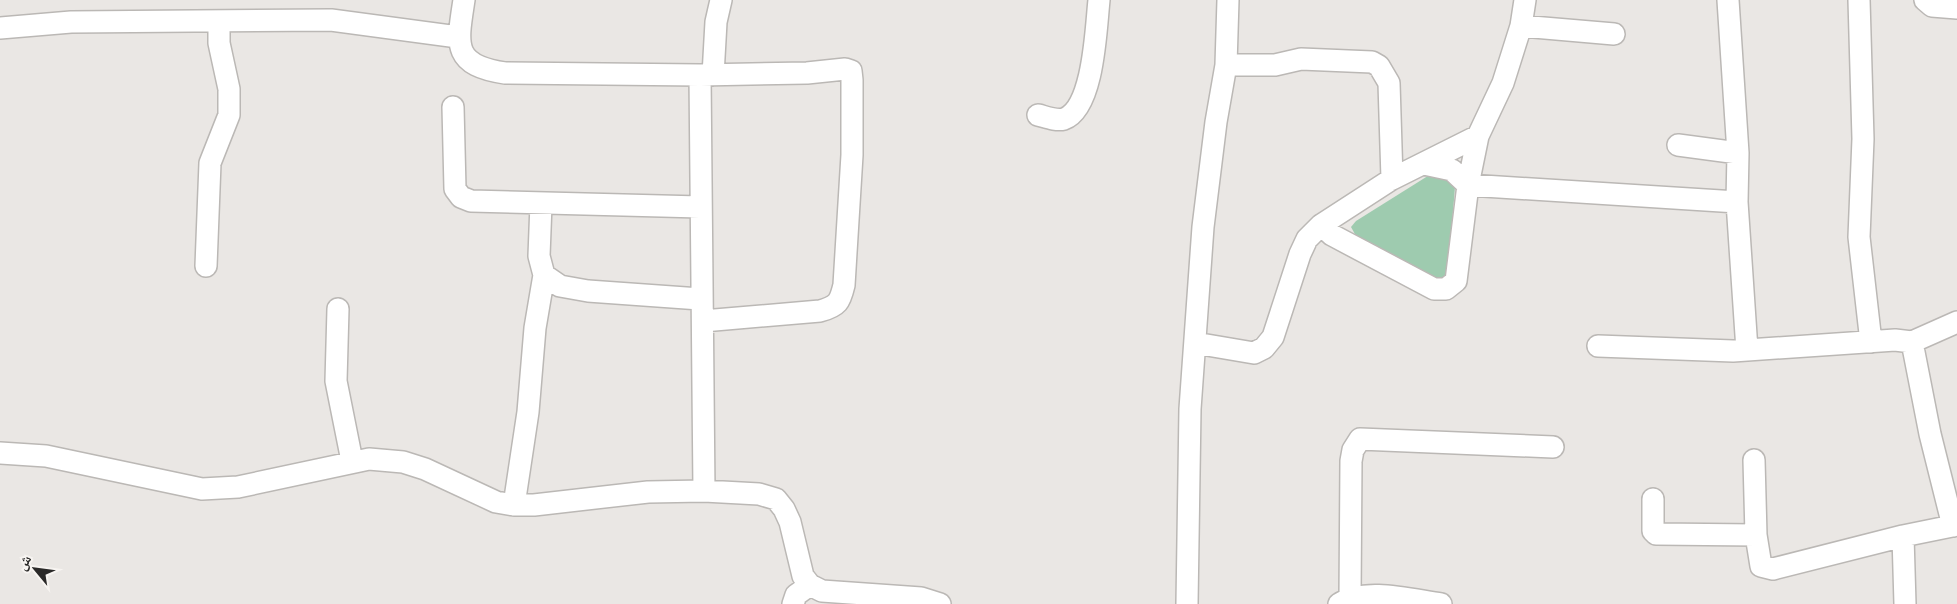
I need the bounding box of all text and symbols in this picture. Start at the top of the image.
north arrow [10,544,60,594]
text: ش [13,552,35,574]

